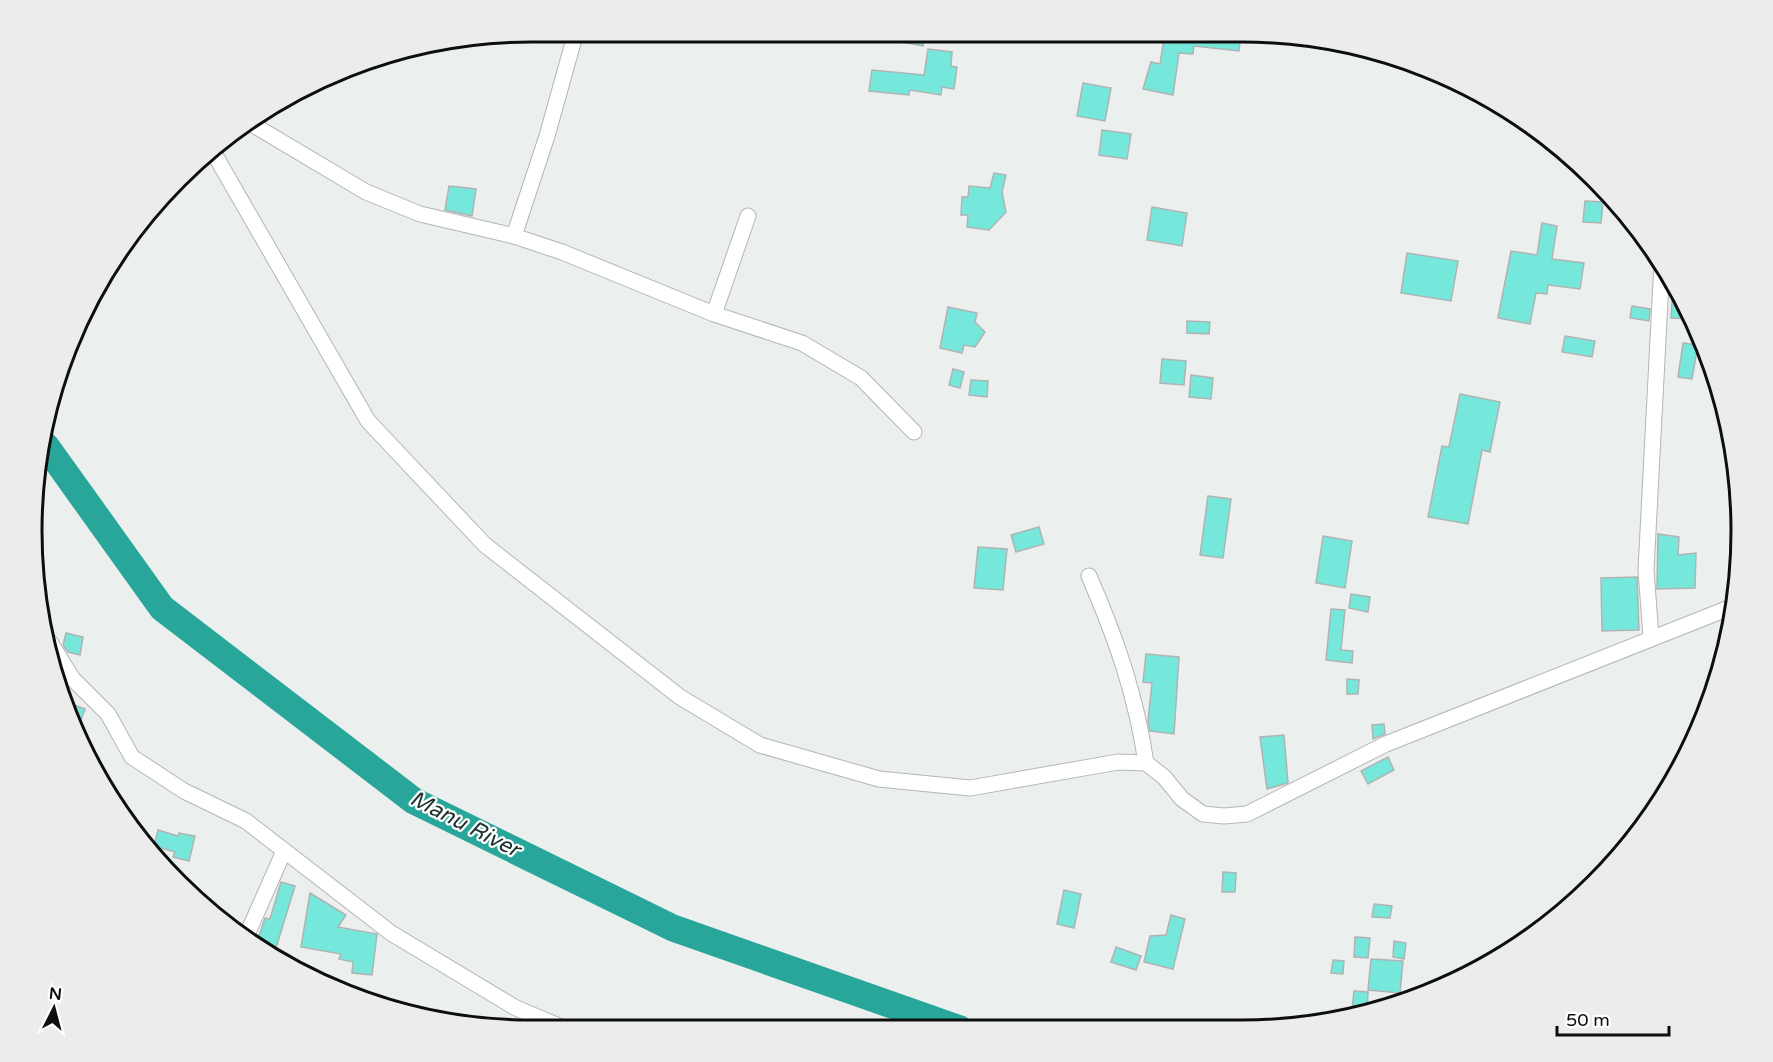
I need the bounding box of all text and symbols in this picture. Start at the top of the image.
water label: Manu River [406,785,526,864]
north arrow [24,978,84,1038]
text: N [48,983,63,1005]
scale bar [1557,999,1670,1037]
text: 50 m [1566,1009,1610,1031]

